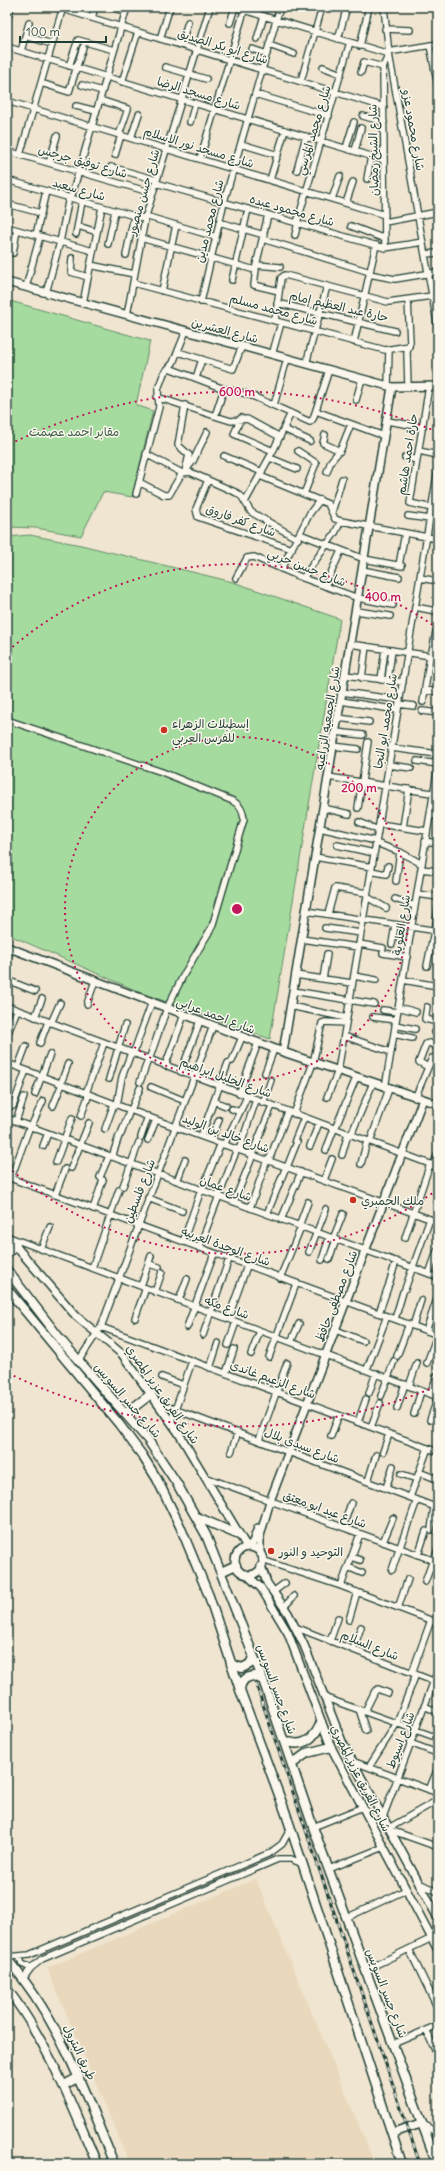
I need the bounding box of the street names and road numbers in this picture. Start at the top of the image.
street label: شارع ابو بكر الصديق [175,25,270,69]
street label: شارع مسجد الرضا [155,73,243,115]
street label: شارع محمد المرسي [292,83,338,178]
street label: شارع محمود عزو [397,87,429,172]
street label: شارع الشيخ رمضان [365,104,383,196]
street label: شارع مسجد نور الاسلام [141,123,256,173]
street label: شارع توفيق جرجس [36,141,129,183]
street label: شارع حسن منصور [123,147,164,238]
street label: شارع سعيد [50,174,107,206]
street label: شارع محمد مدين [191,178,229,265]
street label: شارع محمود عبده [247,191,336,231]
street label: حارة عبد العظيم إمام [287,287,390,327]
street label: شارع محمد مسلم [228,290,320,330]
street label: شارع العشرين [190,314,260,348]
street label: حارة احمد هاشم [393,412,423,496]
street label: شارع كفر فاروق [203,500,278,541]
street label: شارع حسن حربي [264,544,348,593]
street label: شارع الجمعيه الزراعيه [311,665,345,772]
street label: شارع محمد ابو النجا [370,672,402,770]
street label: شارع العلوية [389,893,415,957]
street label: شارع احمد عرابي [173,993,257,1041]
street label: شارع الخليل ابراهيم [177,1053,274,1102]
street label: شارع خالد بن الوليد [180,1110,272,1158]
street label: شارع فلسطين [120,1157,160,1226]
street label: شارع عمان [197,1172,254,1206]
street label: شارع الوحدة العربيه [179,1223,273,1271]
street label: شارع مصطفى حافظ [312,1248,362,1345]
street label: شارع مكه [202,1292,251,1324]
street label: شارع الفريق عزيز المصري [121,1341,203,1448]
street label: شارع الزعيم غاندى [227,1357,318,1403]
street label: شارع جسر السويس [90,1359,165,1442]
street label: شارع سيدى بلال [262,1424,342,1468]
street label: شارع عيد ابو معتق [280,1487,369,1533]
street label: شارع السلام [338,1627,401,1665]
street label: شارع جسر السويس [252,1642,300,1737]
street label: شارع اسيوط [382,1709,420,1771]
street label: شارع الفريق عزيز المصري [326,1722,394,1835]
street label: شارع جسر السويس [361,1946,411,2041]
street label: طريق البترول [60,2022,99,2083]

